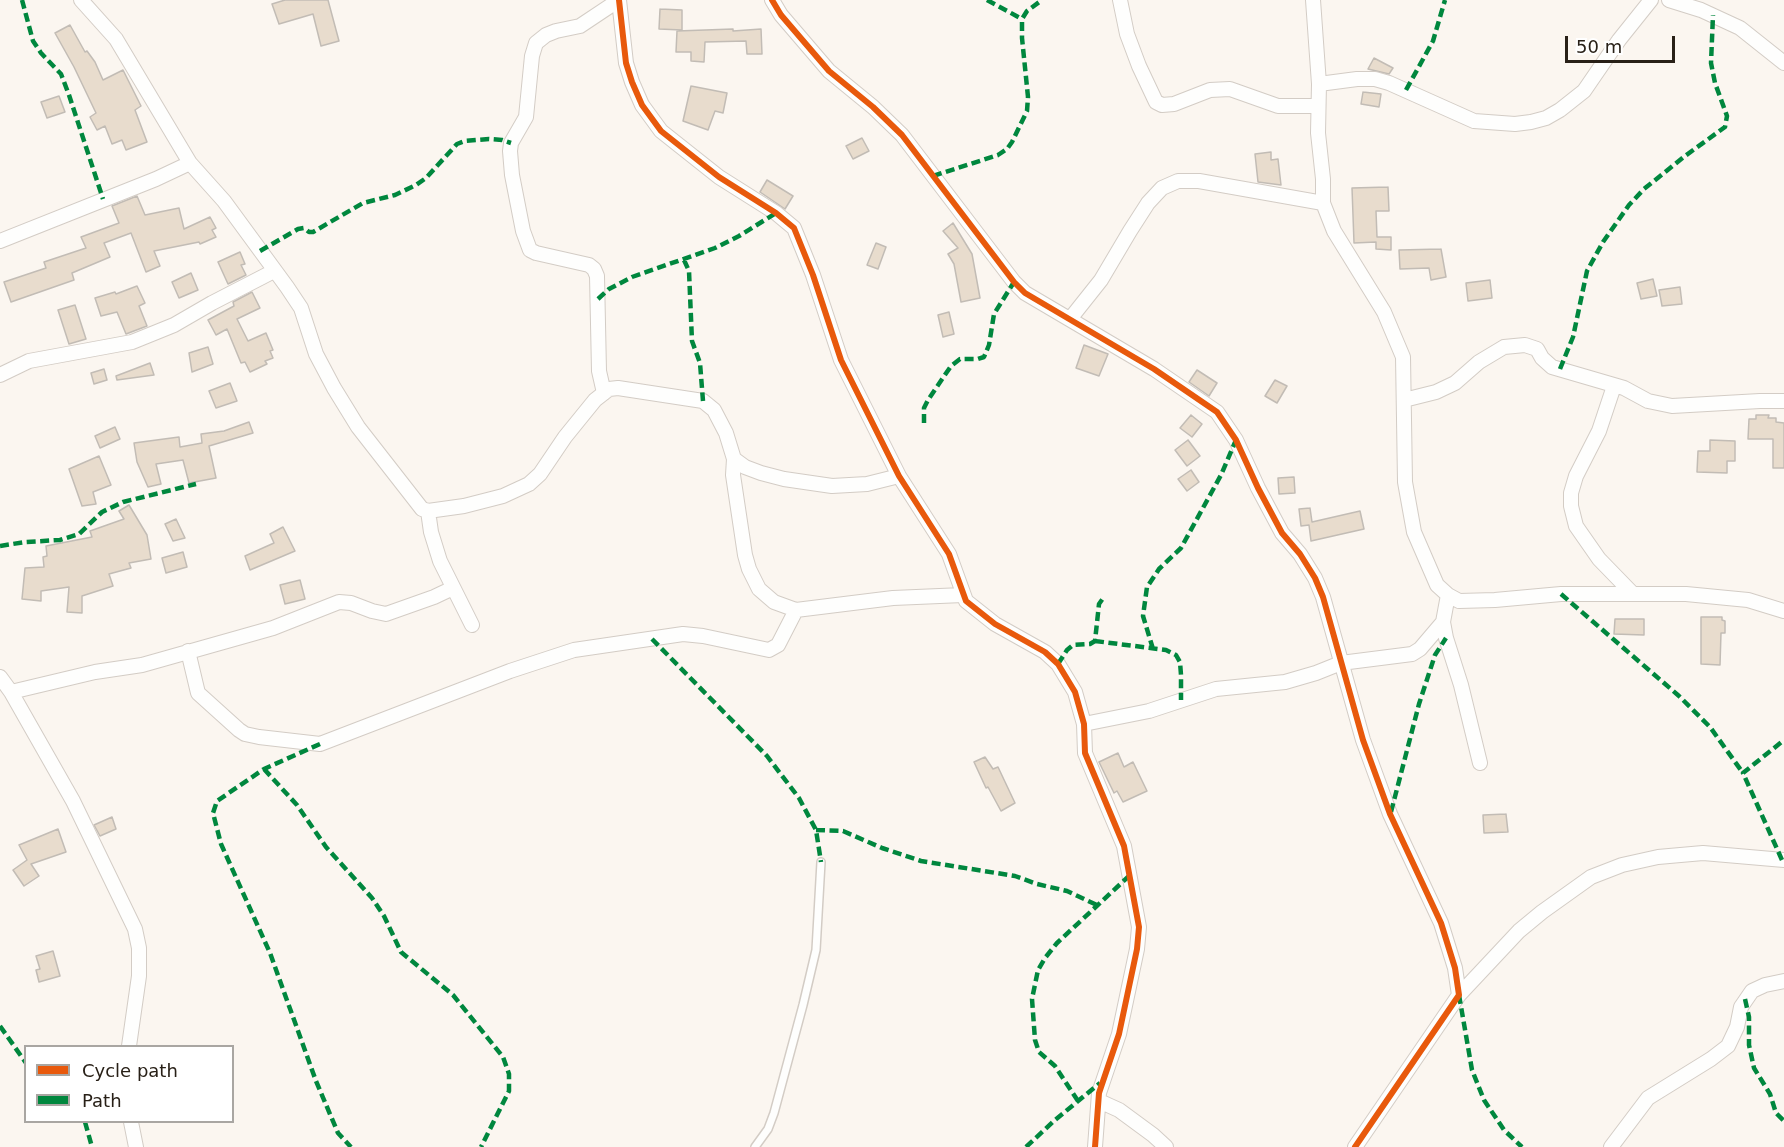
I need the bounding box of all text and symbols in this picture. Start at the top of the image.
scale bar [1568,24,1678,62]
text: 50 m [1576,36,1622,57]
legend [24,1045,234,1123]
text: Cycle path [82,1060,178,1081]
text: Path [82,1090,122,1111]

